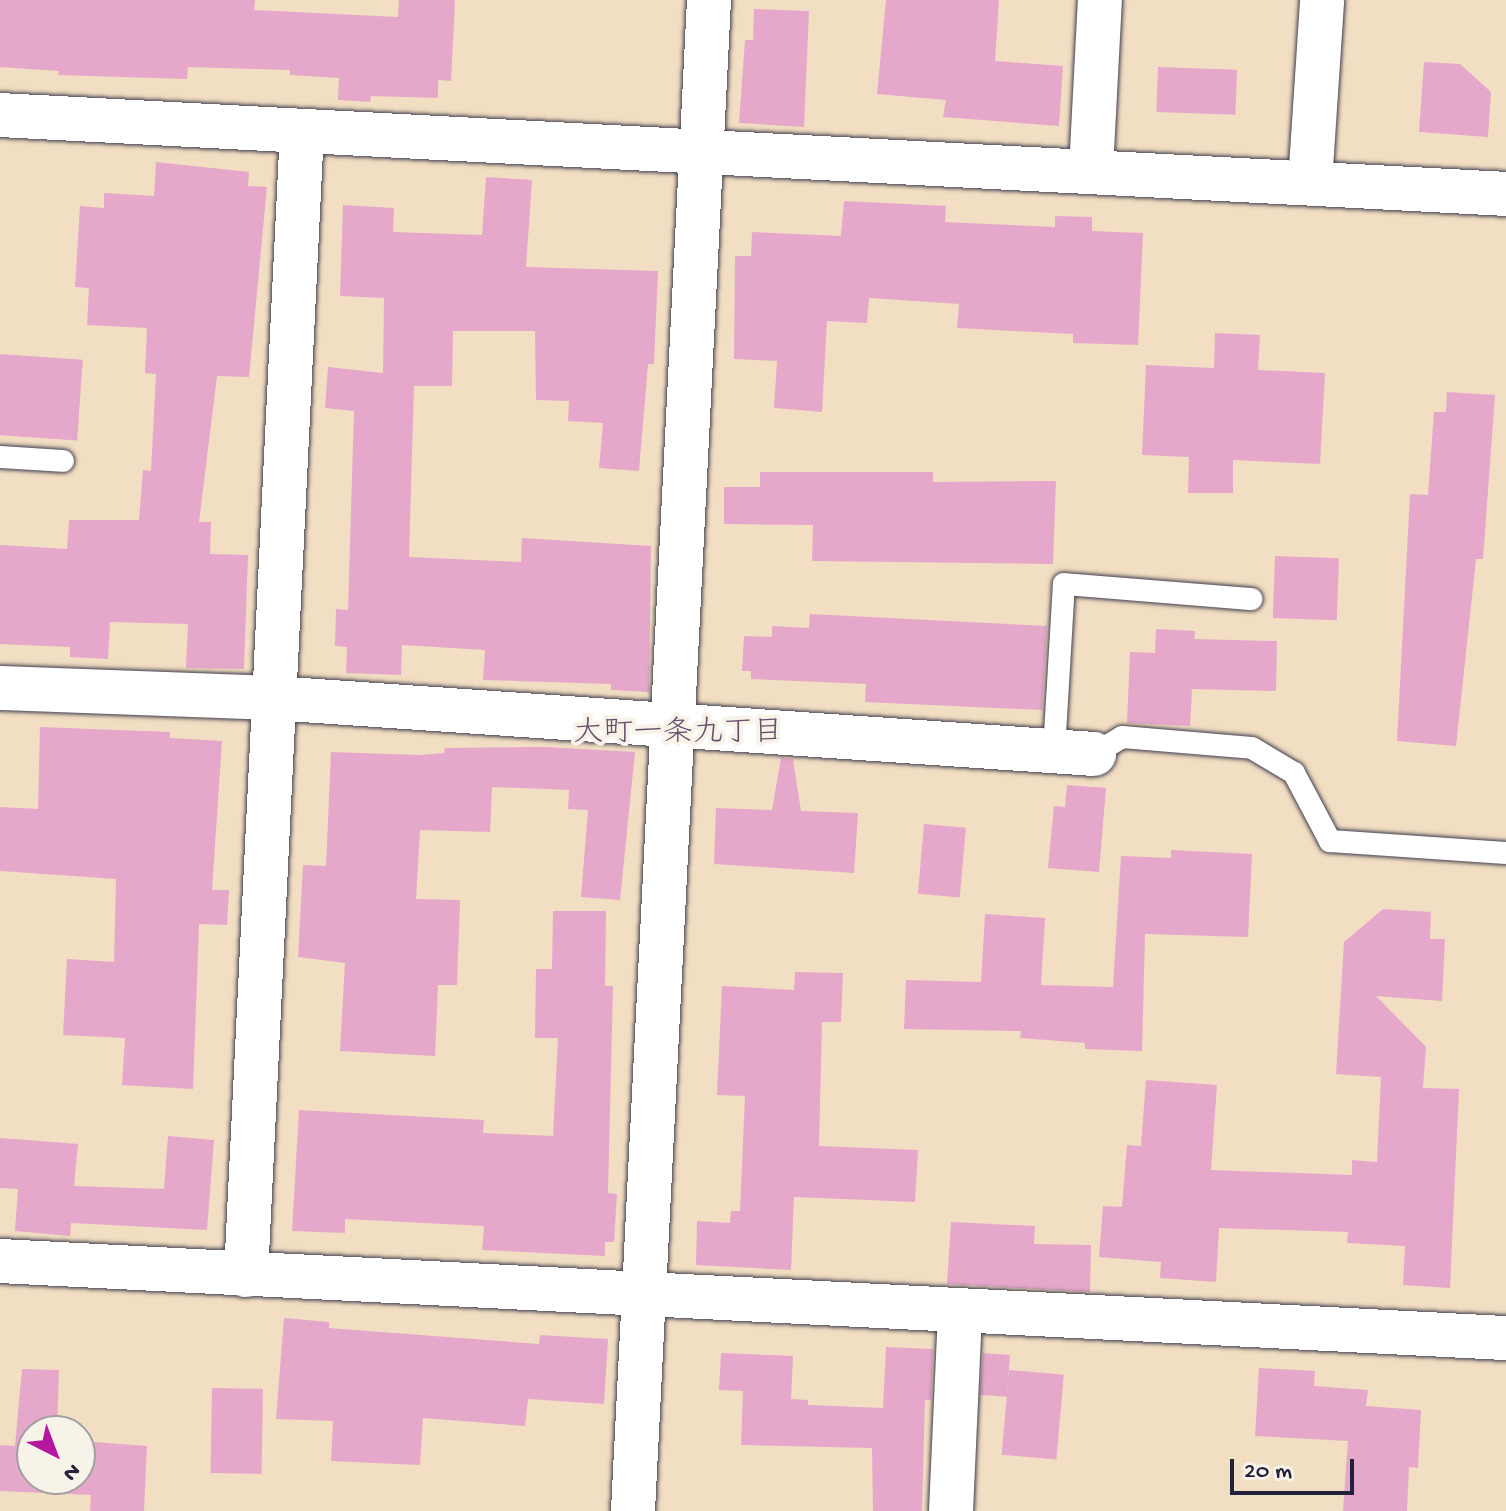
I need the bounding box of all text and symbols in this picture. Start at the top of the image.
district label: 大町一条九丁目 [573,717,783,753]
north arrow [16,1415,96,1495]
scale bar [1234,1443,1358,1493]
text: N [57,1457,85,1486]
text: 20 m [1244,1458,1292,1487]

